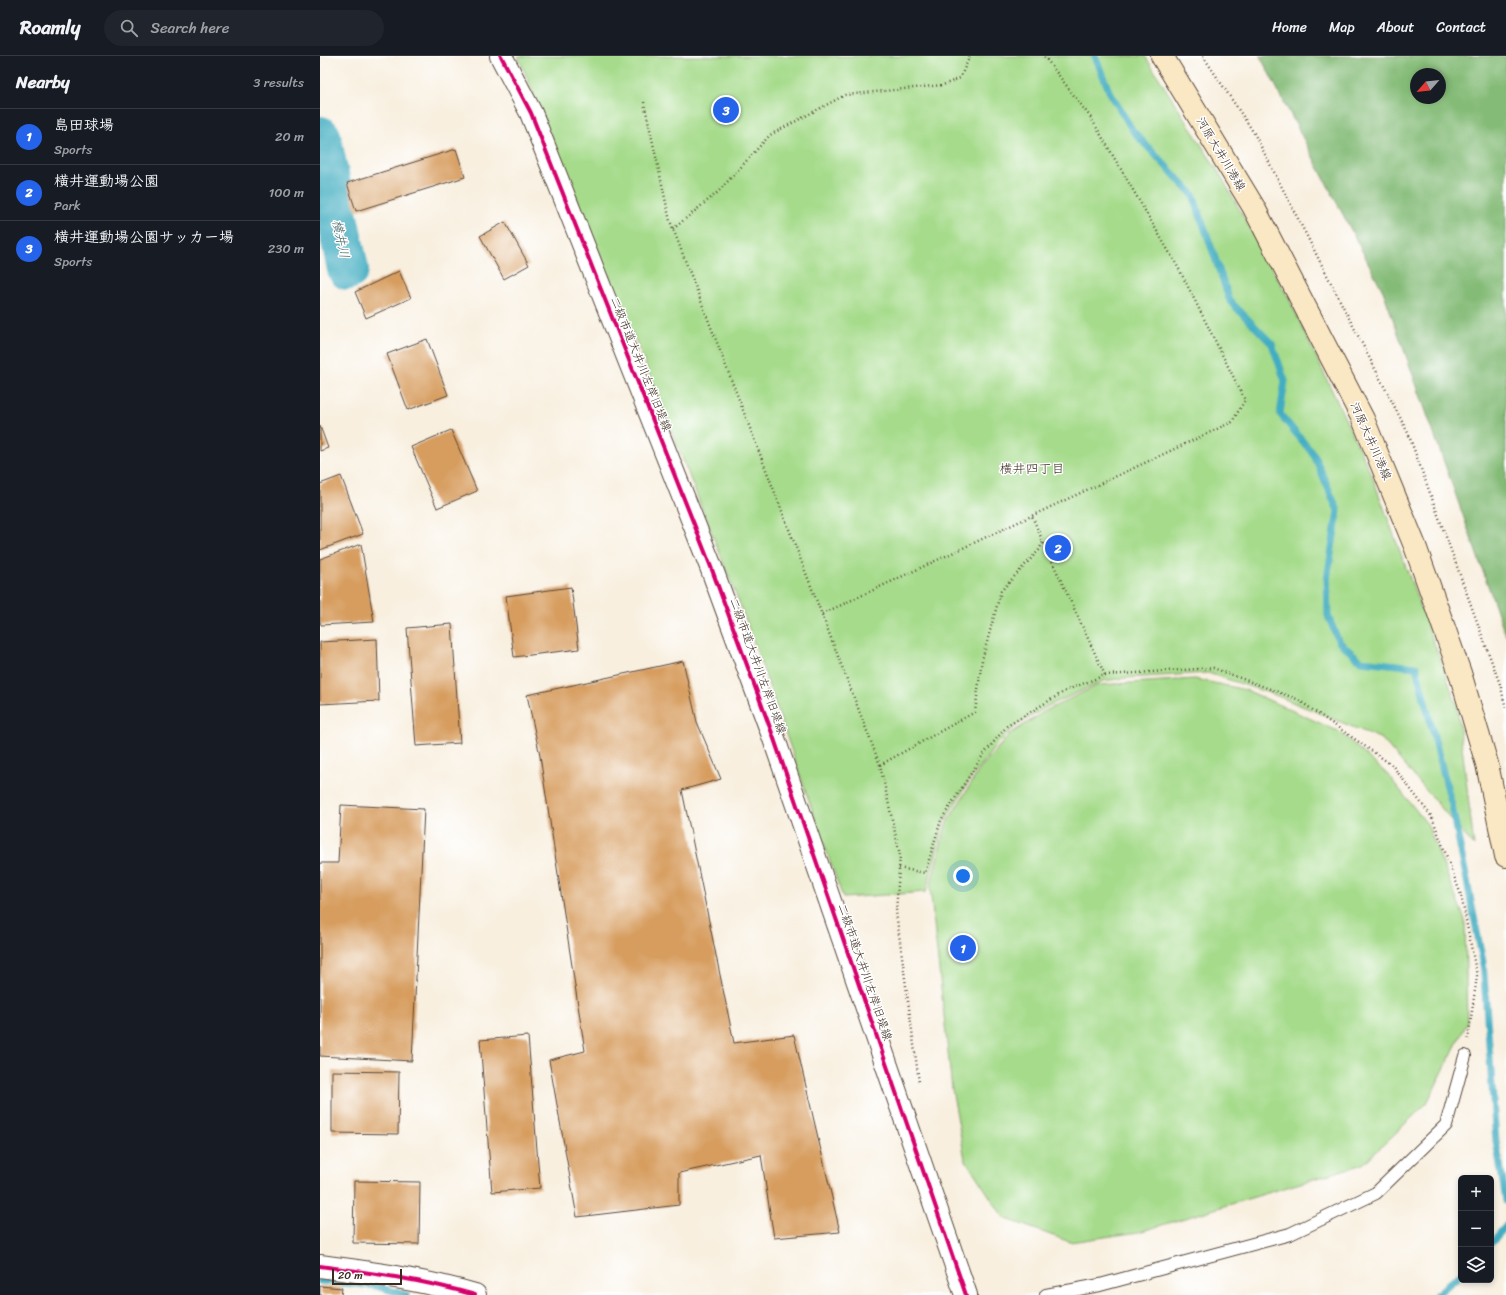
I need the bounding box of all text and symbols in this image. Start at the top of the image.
search box [104,10,384,46]
text: Roamly [20,11,80,44]
text: Search here [150,15,229,41]
text: Home [1272,15,1307,40]
text: Map [1329,15,1355,40]
text: About [1377,15,1414,40]
text: Contact [1436,15,1486,40]
icon: search [118,17,140,39]
text: Nearby [16,67,70,97]
north arrow [1410,68,1446,104]
text: 3 results [253,71,304,94]
pin: 3 [713,95,739,125]
text: 島田球場 [54,112,114,138]
street label: 河原大井川港線 [1190,112,1252,196]
text: 1 [26,125,32,148]
text: 20 m [275,125,304,148]
text: Sports [54,138,92,161]
text: 横井運動場公園 [54,168,159,194]
text: 2 [25,181,33,204]
text: 100 m [269,181,304,204]
text: Park [54,194,81,217]
water label: 横井川 [326,218,356,260]
text: 横井運動場公園サッカー場 [54,224,234,250]
text: 3 [25,237,33,260]
text: 230 m [268,237,304,260]
text: Sports [54,250,92,273]
street label: 二級市道大井川左岸旧堤線 [604,293,678,435]
street label: 河原大井川港線 [1344,398,1398,484]
district label: 横井四丁目 [999,457,1065,480]
pin: 2 [1045,533,1071,563]
street label: 二級市道大井川左岸旧堤線 [723,595,793,737]
your location [953,866,973,886]
street label: 二級市道大井川左岸旧堤線 [831,900,899,1044]
pin: 1 [950,933,976,963]
map controls [1458,1175,1494,1283]
button: + [1458,1175,1494,1211]
button: − [1458,1211,1494,1247]
button: layers [1458,1247,1494,1283]
text: 20 m [338,1266,363,1285]
scale bar [332,1267,402,1286]

